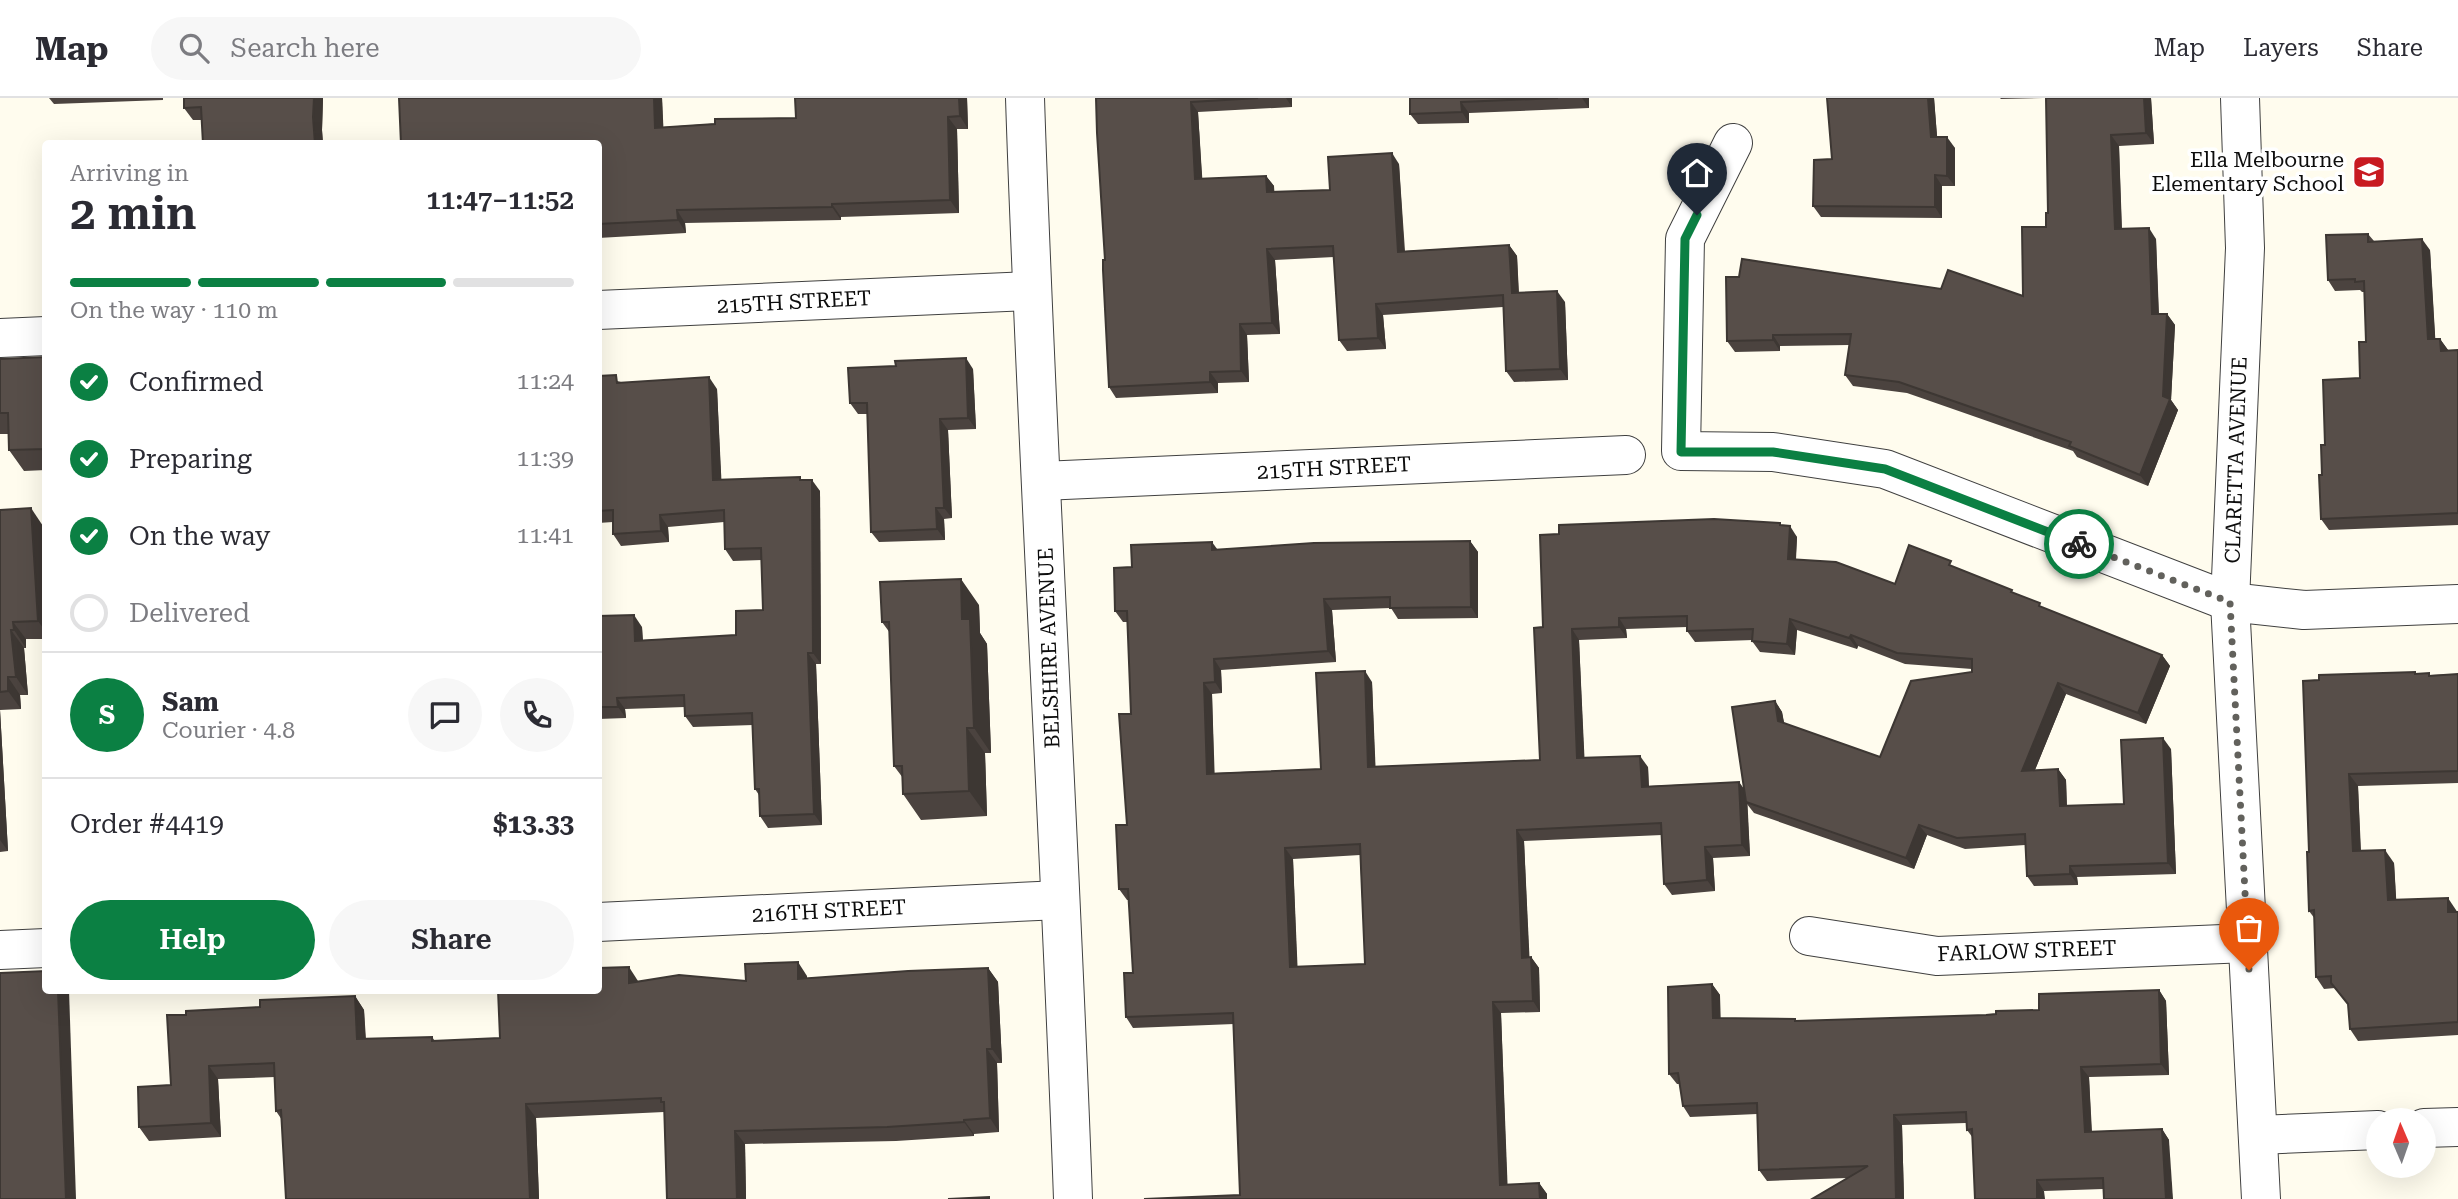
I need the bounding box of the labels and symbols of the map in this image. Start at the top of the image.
pin [1667,143,1727,215]
place label: Ella Melbourne Elementary School [2151,148,2345,196]
school or university icon: Ella Melbourne Elementary School [2350,153,2388,191]
street label: 215TH STREET [716,286,872,318]
street label: CLARETTA AVENUE [2220,356,2252,564]
street label: 215TH STREET [1256,452,1412,484]
courier [2044,509,2114,579]
street label: BELSHIRE AVENUE [1033,547,1065,749]
street label: 216TH STREET [751,895,907,927]
pin [2219,898,2279,970]
street label: FARLOW STREET [1937,936,2117,966]
north arrow [2366,1108,2436,1178]

